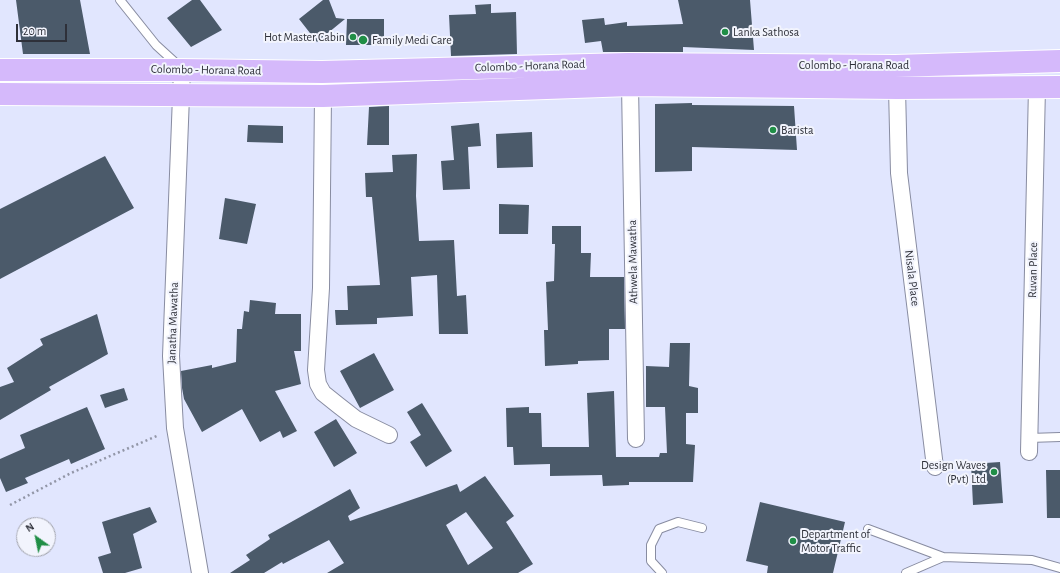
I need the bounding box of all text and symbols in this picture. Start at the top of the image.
scale bar [18,16,69,42]
text: 20 m [23,25,46,37]
place label: Lanka Sathosa [733,25,799,39]
marker: Lanka Sathosa [720,27,730,37]
place label: Hot Master Cabin [264,30,345,44]
marker: Hot Master Cabin [348,32,358,42]
place label: Family Medi Care [372,33,452,47]
marker: Family Medi Care [357,34,369,46]
street label: Colombo - Horana Road [475,57,585,75]
street label: Colombo - Horana Road [799,58,909,72]
street label: Colombo - Horana Road [151,62,261,78]
place label: Barista [781,123,813,137]
marker: Barista [768,125,778,135]
street label: Athwela Mawatha [625,220,641,304]
street label: Ruvan Place [1025,242,1041,298]
street label: Nisala Place [901,249,923,307]
street label: Janatha Mawatha [164,282,182,364]
place label: Design Waves (Pvt) Ltd [921,458,986,486]
marker: Design Waves (Pvt) Ltd [989,467,999,477]
north arrow [16,517,56,557]
text: N [24,521,36,534]
place label: Department of Motor Traffic [801,527,870,555]
marker: Department of Motor Traffic [788,536,798,546]

